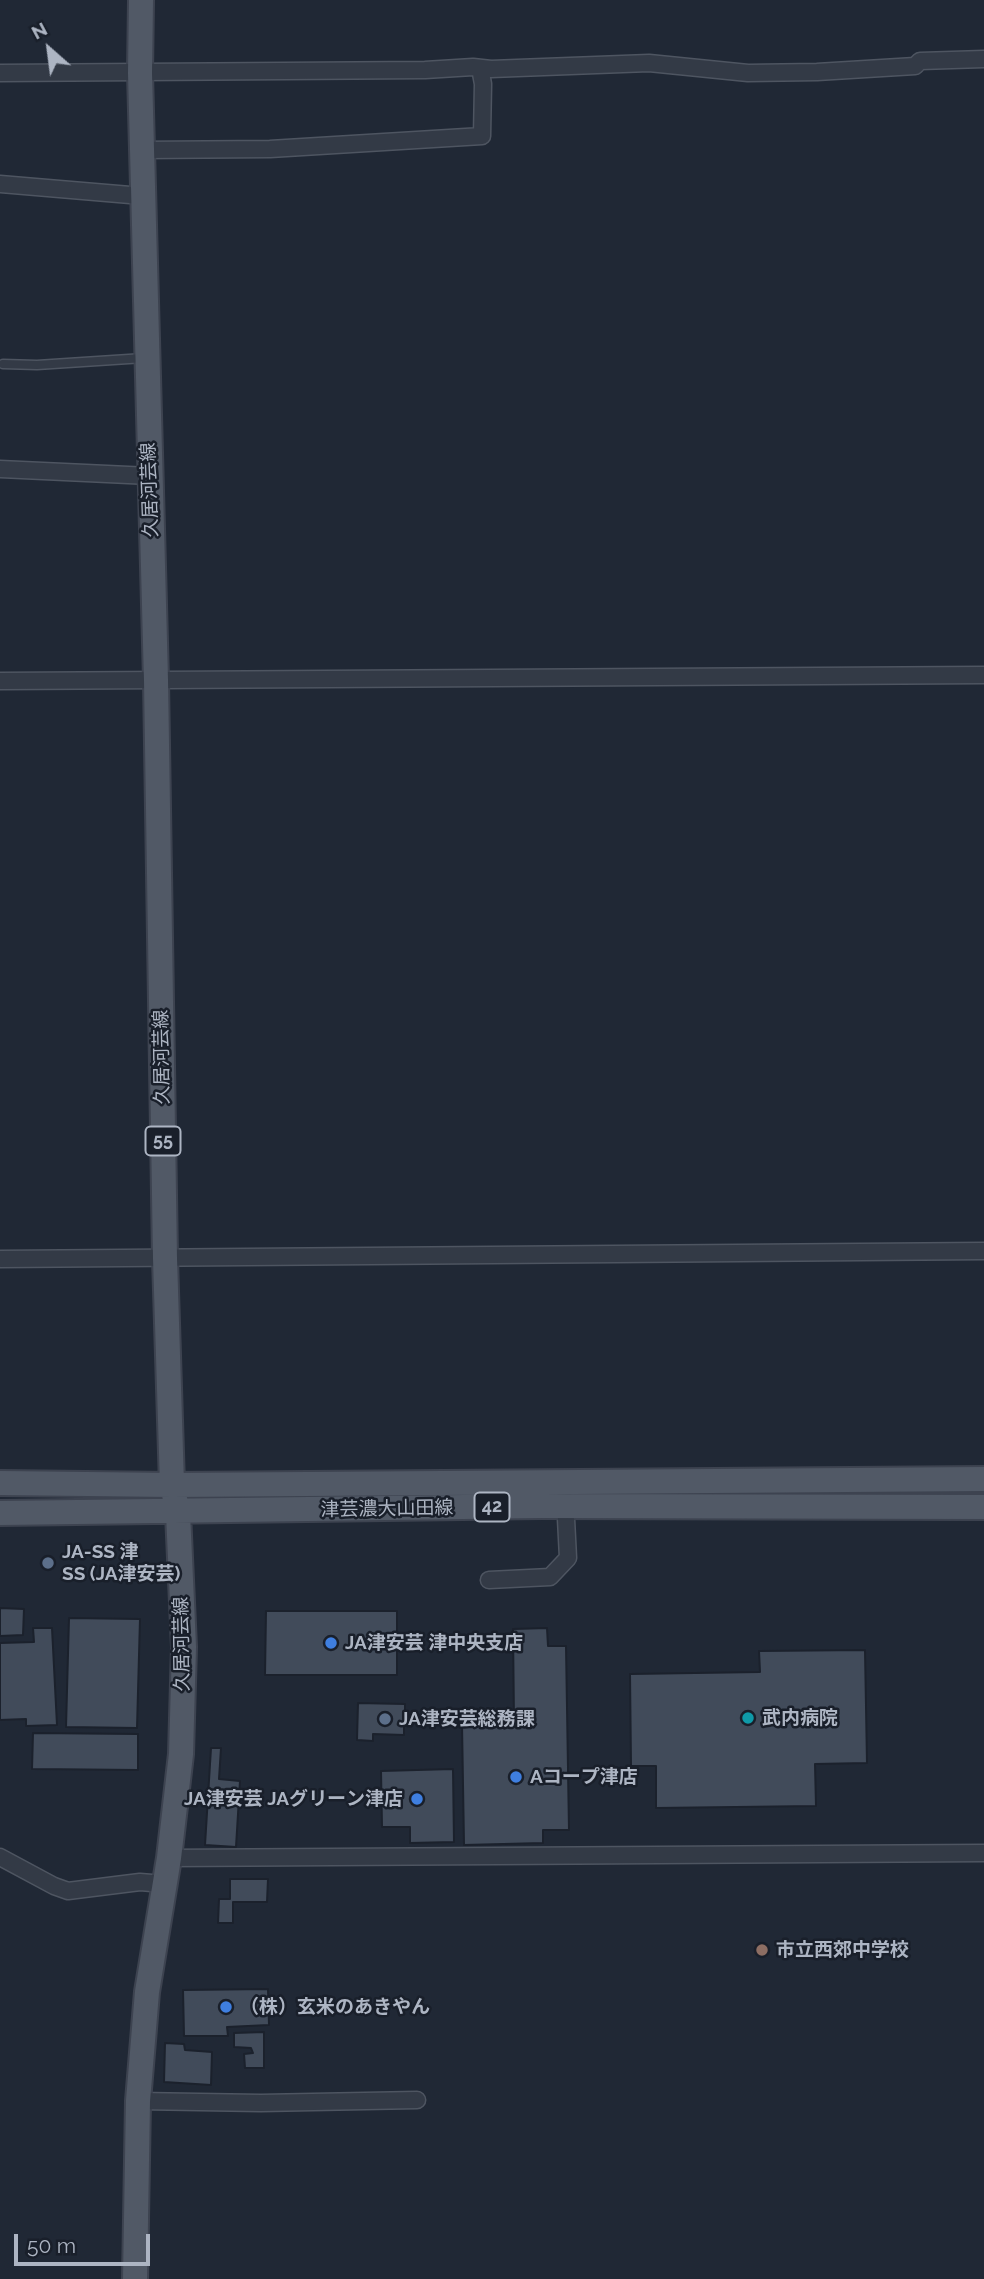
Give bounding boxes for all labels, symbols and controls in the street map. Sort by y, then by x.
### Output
north arrow [14,14,84,84]
text: N [28,17,51,44]
street label: 久居河芸線 [137,442,163,538]
street label: 久居河芸線 [150,1009,174,1105]
road number: 55 [146,1126,180,1156]
road number: 42 [475,1492,510,1522]
street label: 津芸濃大山田線 [320,1496,454,1522]
place label: JA-SS 津 SS (JA津安芸) [62,1541,180,1585]
marker: JA-SS 津 SS (JA津安芸) [40,1555,56,1571]
street label: 久居河芸線 [170,1596,194,1692]
place label: JA津安芸 津中央支店 [345,1632,523,1654]
marker: JA津安芸 津中央支店 [323,1635,339,1651]
place label: 武内病院 [762,1707,838,1729]
place label: JA津安芸総務課 [399,1708,535,1730]
marker: 武内病院 [740,1710,756,1726]
marker: JA津安芸総務課 [377,1711,393,1727]
place label: Aコープ津店 [530,1766,638,1788]
marker: Aコープ津店 [508,1769,524,1785]
place label: JA津安芸 JAグリーン津店 [184,1788,403,1810]
marker: JA津安芸 JAグリーン津店 [409,1791,425,1807]
place label: 市立西郊中学校 [776,1939,909,1961]
marker: 市立西郊中学校 [754,1942,770,1958]
place label: （株）玄米のあきやん [240,1996,430,2018]
marker: （株）玄米のあきやん [218,1999,234,2015]
scale bar [18,2220,154,2264]
text: 50 m [27,2233,76,2258]

